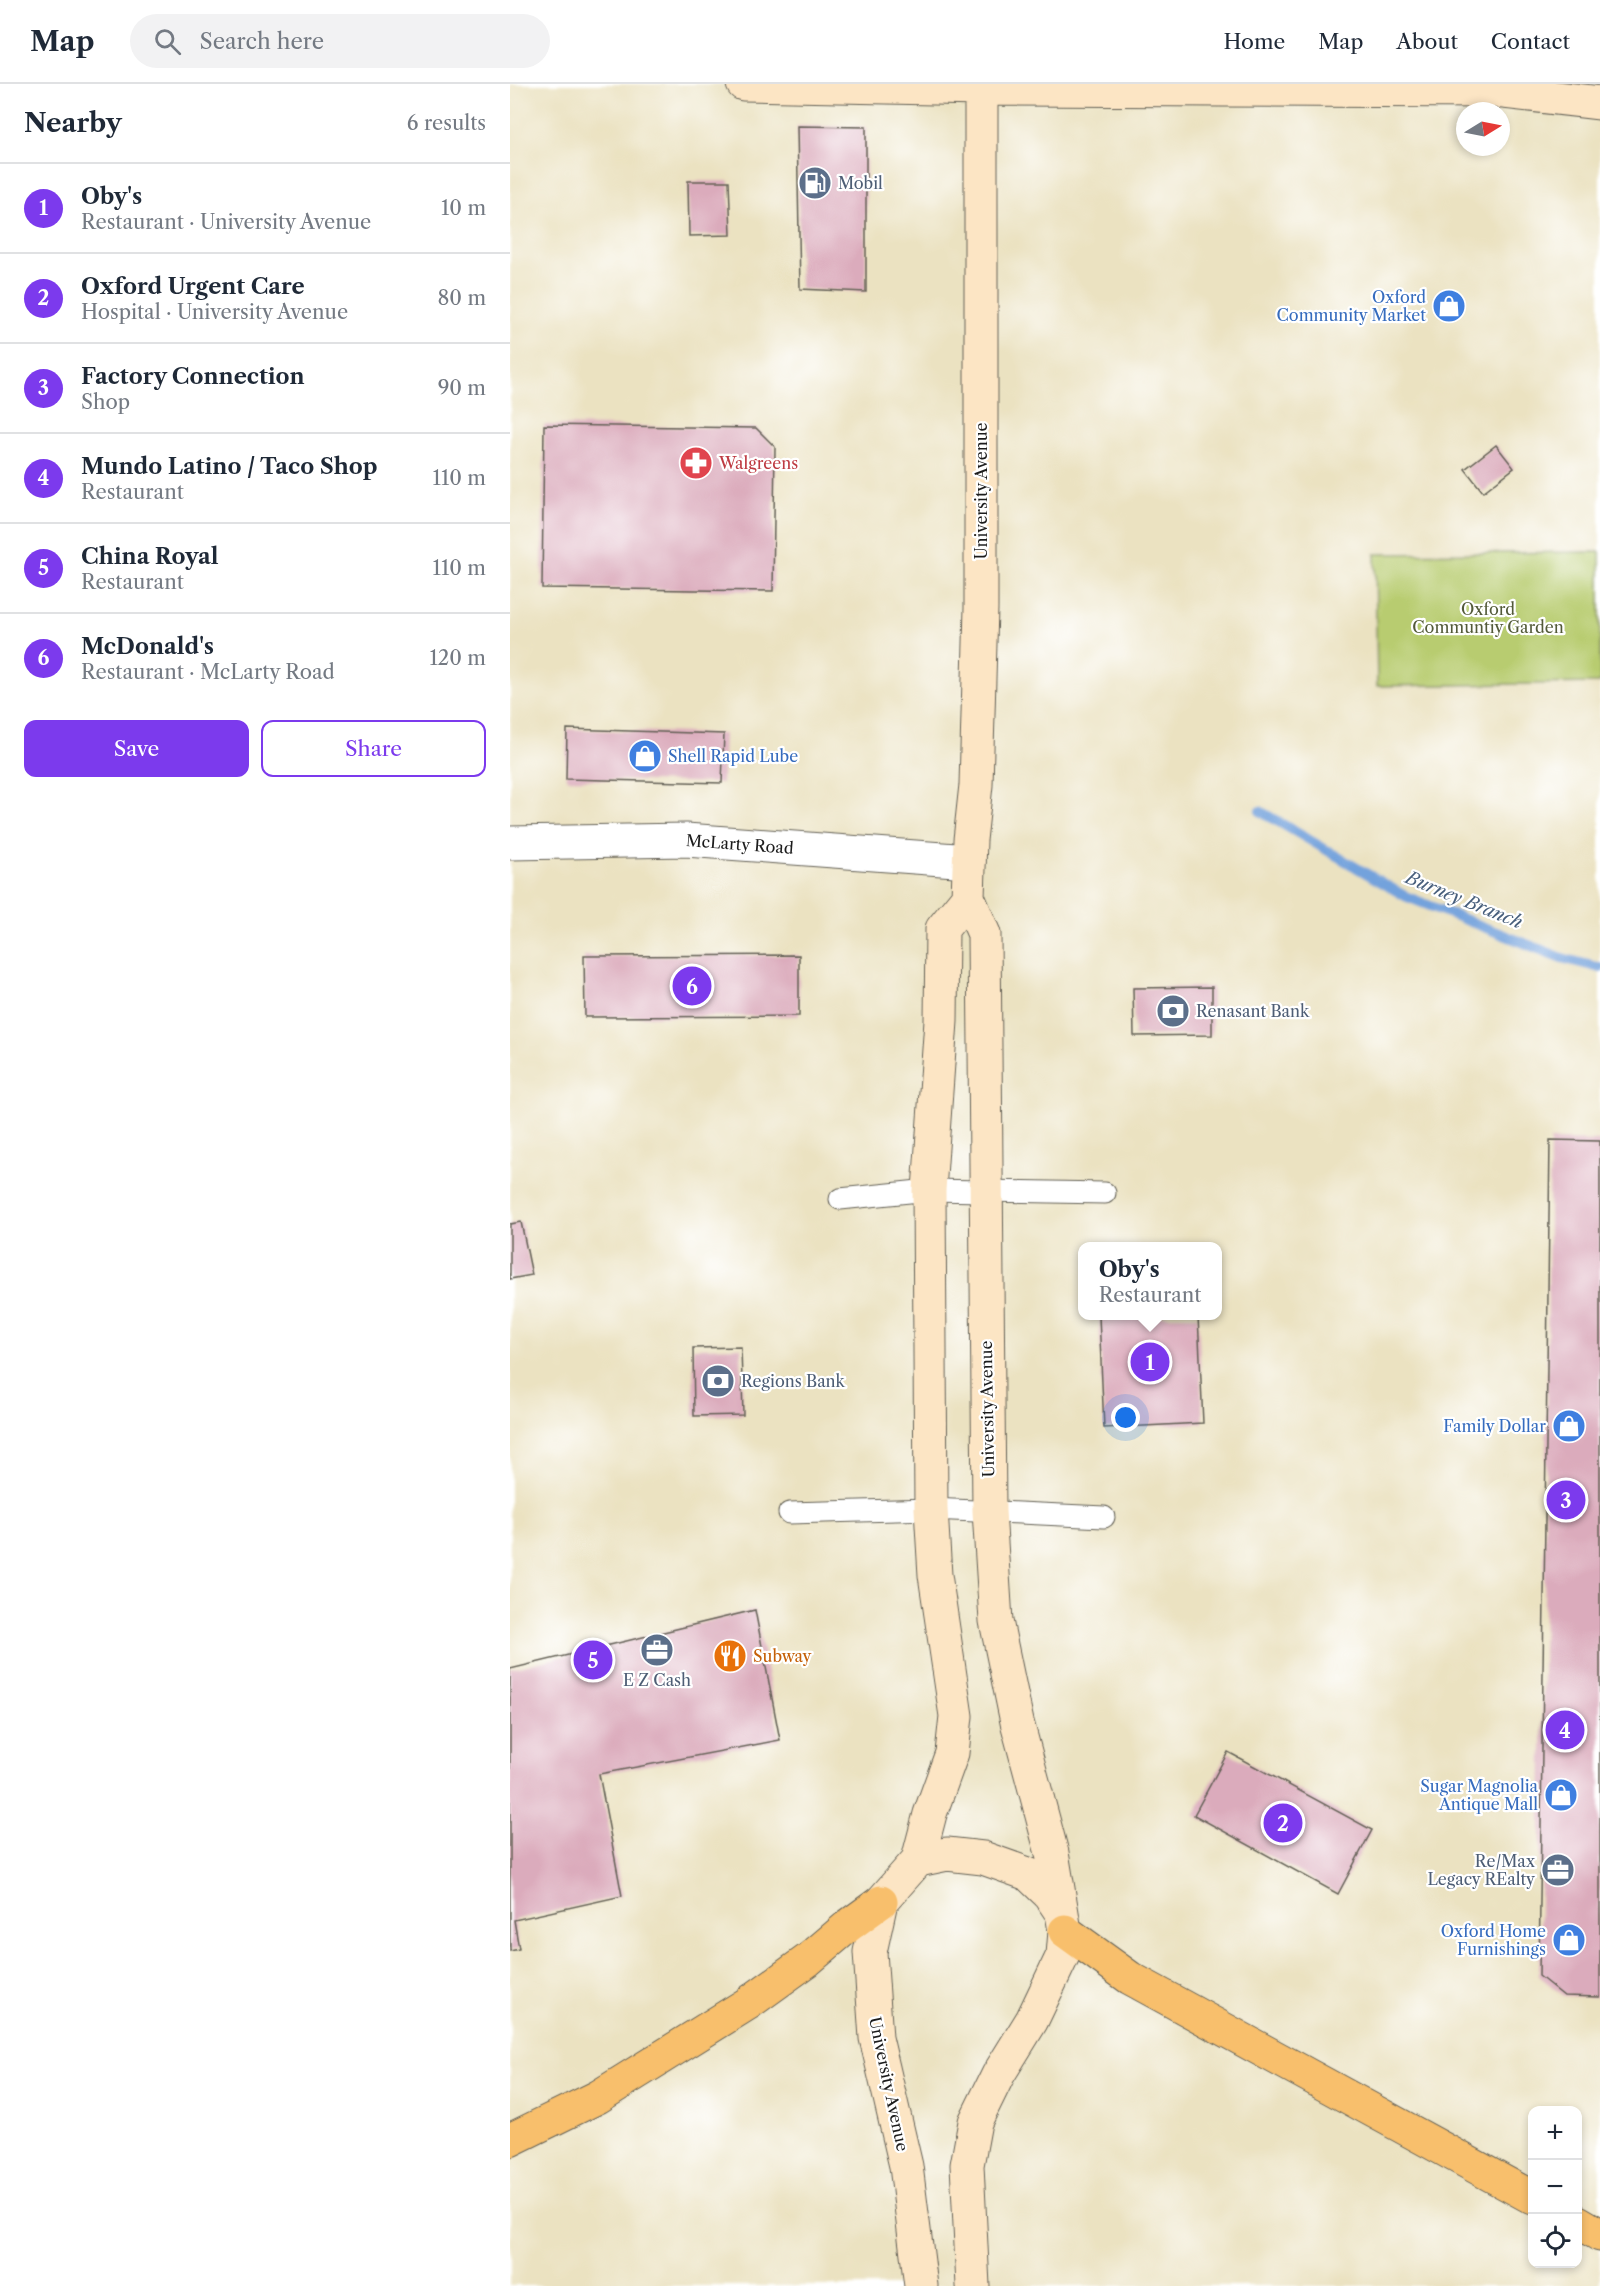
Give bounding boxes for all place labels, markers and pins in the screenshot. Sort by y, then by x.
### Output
fuel station icon: Mobil [797,165,833,201]
place label: Mobil [838,173,883,193]
place label: Oxford Community Market [1277,287,1426,325]
shop icon: Oxford Community Market [1431,288,1467,324]
pharmacy icon: Walgreens [678,445,714,481]
place label: Walgreens [718,453,798,473]
shop icon: Shell Rapid Lube [627,738,663,774]
place label: Shell Rapid Lube [668,746,798,766]
pin: 6 [672,964,711,1008]
bank icon: Renasant Bank [1155,993,1191,1029]
place label: Renasant Bank [1196,1001,1310,1021]
pin: 1 [1130,1340,1170,1384]
bank icon: Regions Bank [700,1363,736,1399]
place label: Regions Bank [741,1371,846,1391]
shop icon: Family Dollar [1551,1408,1587,1444]
place label: Family Dollar [1443,1416,1546,1436]
pin: 3 [1546,1478,1586,1522]
office icon: E Z Cash [639,1632,675,1668]
pin: 5 [574,1638,613,1682]
restaurant icon: Subway [712,1638,748,1674]
place label: Subway [753,1646,813,1666]
place label: E Z Cash [623,1670,691,1690]
pin: 4 [1546,1708,1584,1752]
place label: Sugar Magnolia Antique Mall [1420,1776,1539,1814]
shop icon: Sugar Magnolia Antique Mall [1543,1777,1579,1813]
pin: 2 [1264,1800,1302,1846]
place label: Re/Max Legacy REalty [1427,1851,1536,1889]
office icon: Re/Max Legacy REalty [1540,1852,1576,1888]
place label: Oxford Home Furnishings [1441,1921,1546,1959]
shop icon: Oxford Home Furnishings [1551,1922,1587,1958]

